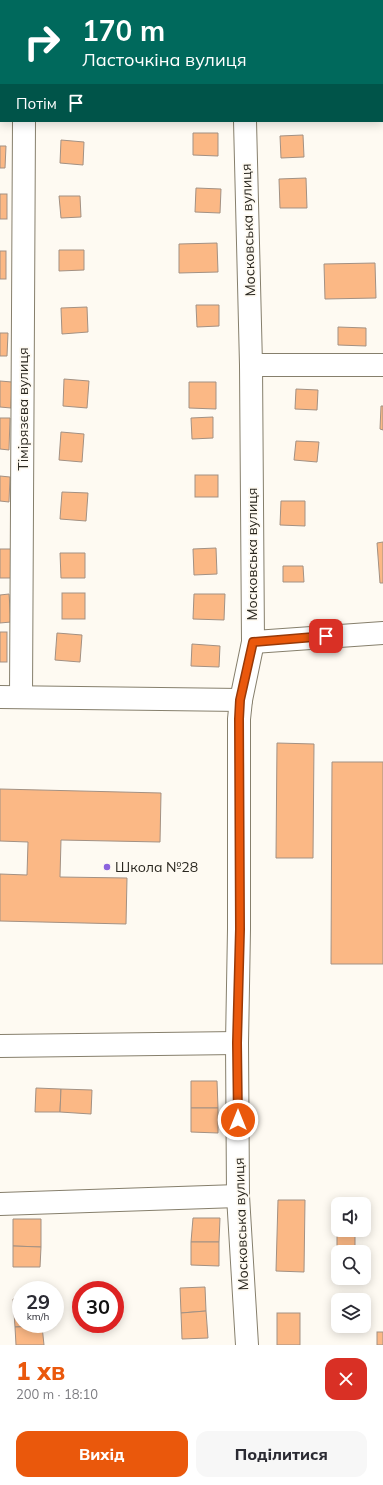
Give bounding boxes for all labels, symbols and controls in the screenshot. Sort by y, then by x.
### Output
text: 170 m [82,13,165,48]
icon: right [16,16,68,68]
text: Ласточкіна вулиця [82,48,247,71]
icon: arrive [65,92,87,114]
text: Потім [16,94,57,113]
street label: Московська вулиця [237,163,259,297]
street label: Тімірязєва вулиця [14,347,32,471]
street label: Московська вулиця [243,488,261,620]
pin [309,619,343,653]
icon: arrive [315,625,337,647]
place label: Школа №28 [115,858,198,876]
marker: Школа №28 [102,862,112,872]
position arrow [217,1099,259,1141]
street label: Московська вулиця [230,1157,252,1291]
map controls [331,1197,371,1333]
button: sound [331,1197,371,1237]
button: search [331,1245,371,1285]
speed limit sign: 30 [72,1281,124,1333]
text: 29 [26,1289,50,1314]
button: layers [331,1293,371,1333]
text: km/h [27,1310,49,1323]
text: 1 хв [16,1356,65,1386]
button: close [325,1358,367,1400]
text: 200 m · 18:10 [16,1386,98,1402]
button: Вихід [16,1431,188,1477]
button: Поділитися [196,1431,367,1477]

